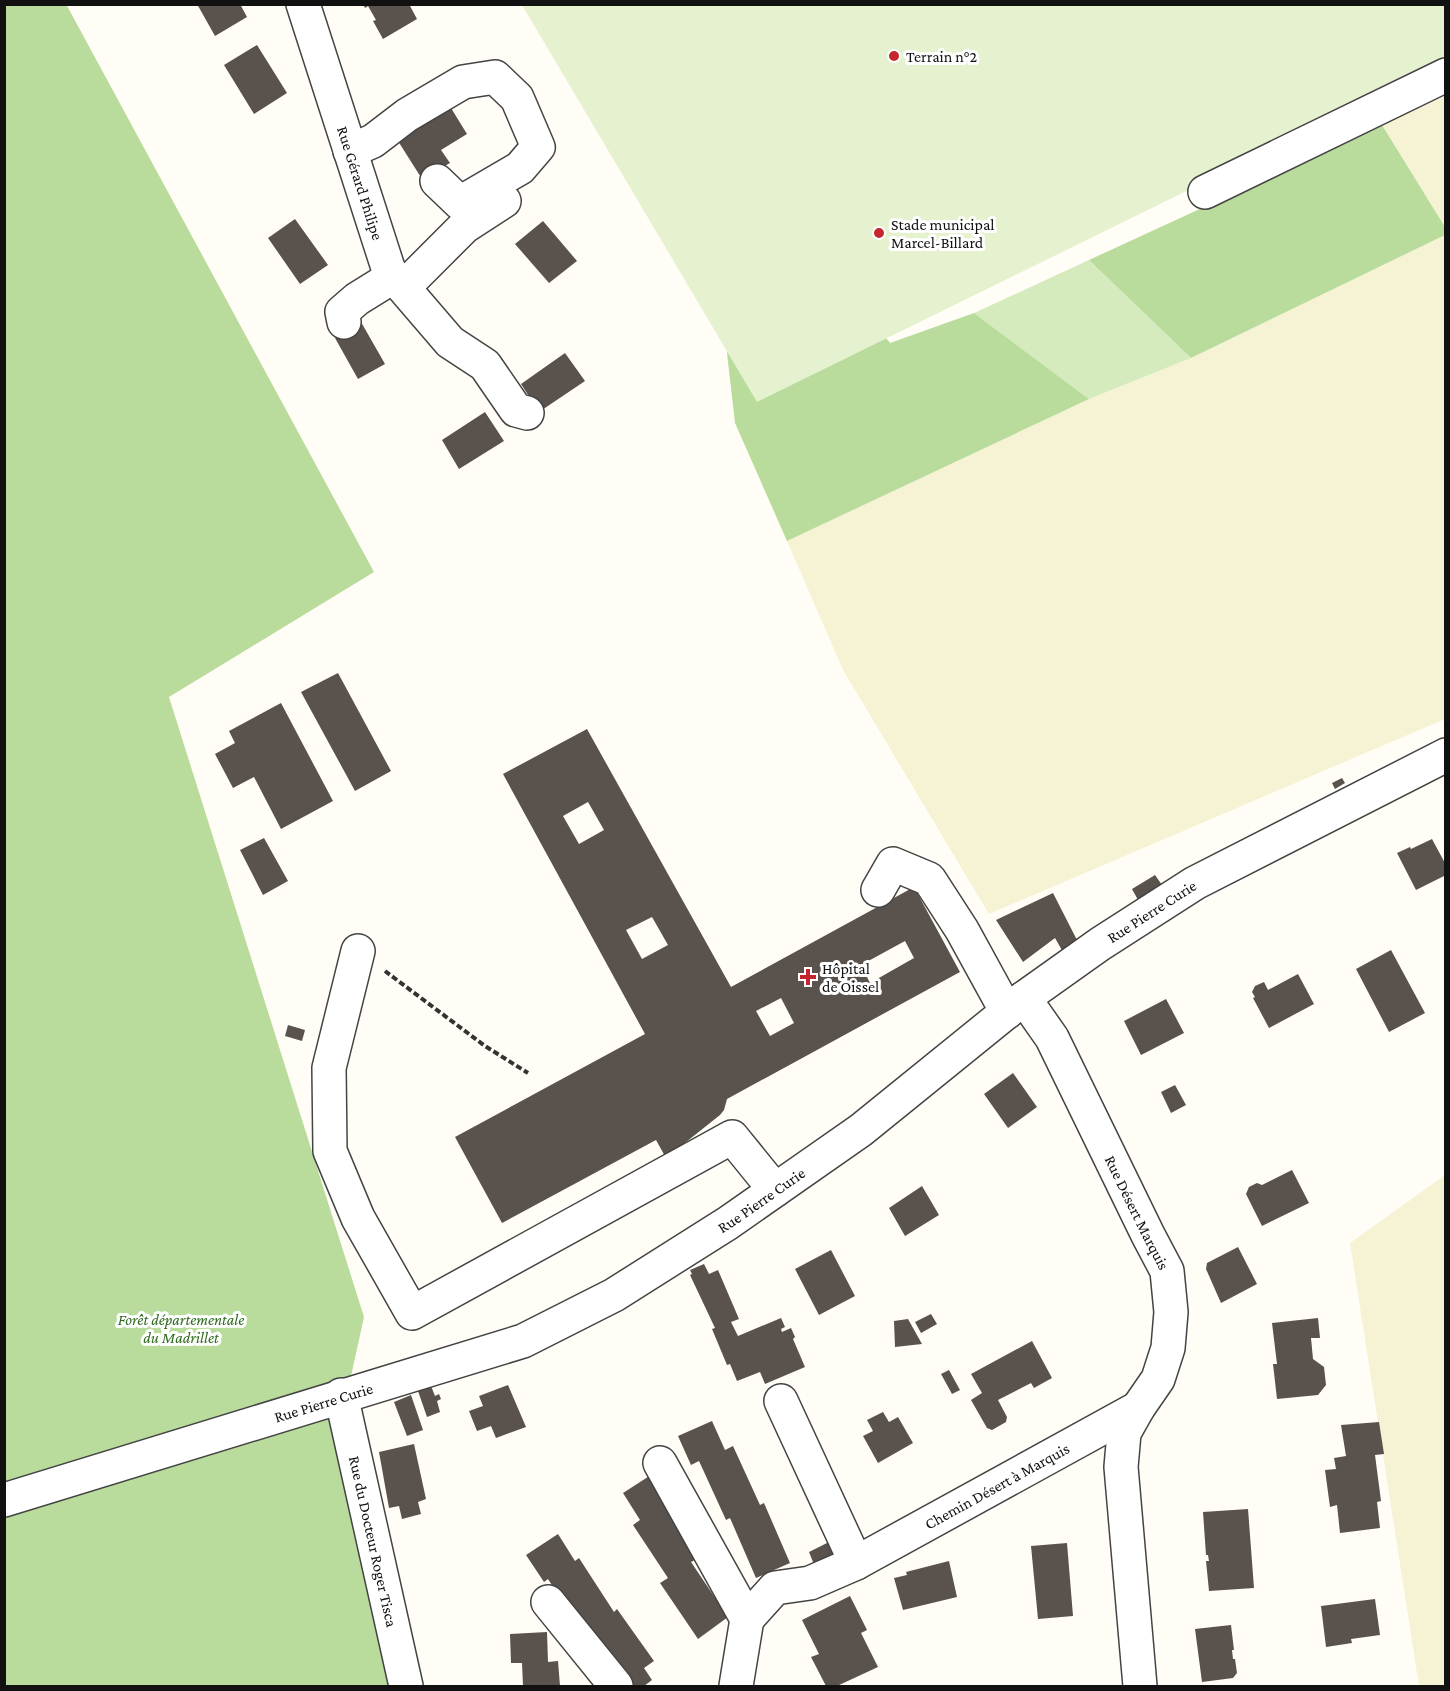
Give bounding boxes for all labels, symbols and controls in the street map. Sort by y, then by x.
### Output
place label: Terrain n°2 [906,48,978,65]
marker: Terrain n°2 [887,49,901,63]
street label: Rue Gérard Philipe [334,124,386,242]
place label: Stade municipal Marcel-Billard [891,216,995,251]
marker: Stade municipal Marcel-Billard [872,226,886,240]
street label: Rue Pierre Curie [1104,877,1199,946]
place label: Hôpital de Oissel [822,960,879,995]
marker: Hôpital de Oissel [799,968,817,986]
street label: Rue Désert Marquis [1102,1153,1173,1273]
street label: Rue Pierre Curie [715,1164,808,1236]
park label: Forêt départementale du Madrillet [118,1311,244,1346]
street label: Rue Pierre Curie [272,1380,375,1426]
street label: Chemin Désert à Marquis [922,1439,1072,1533]
street label: Rue du Docteur Roger Tisca [346,1454,401,1629]

